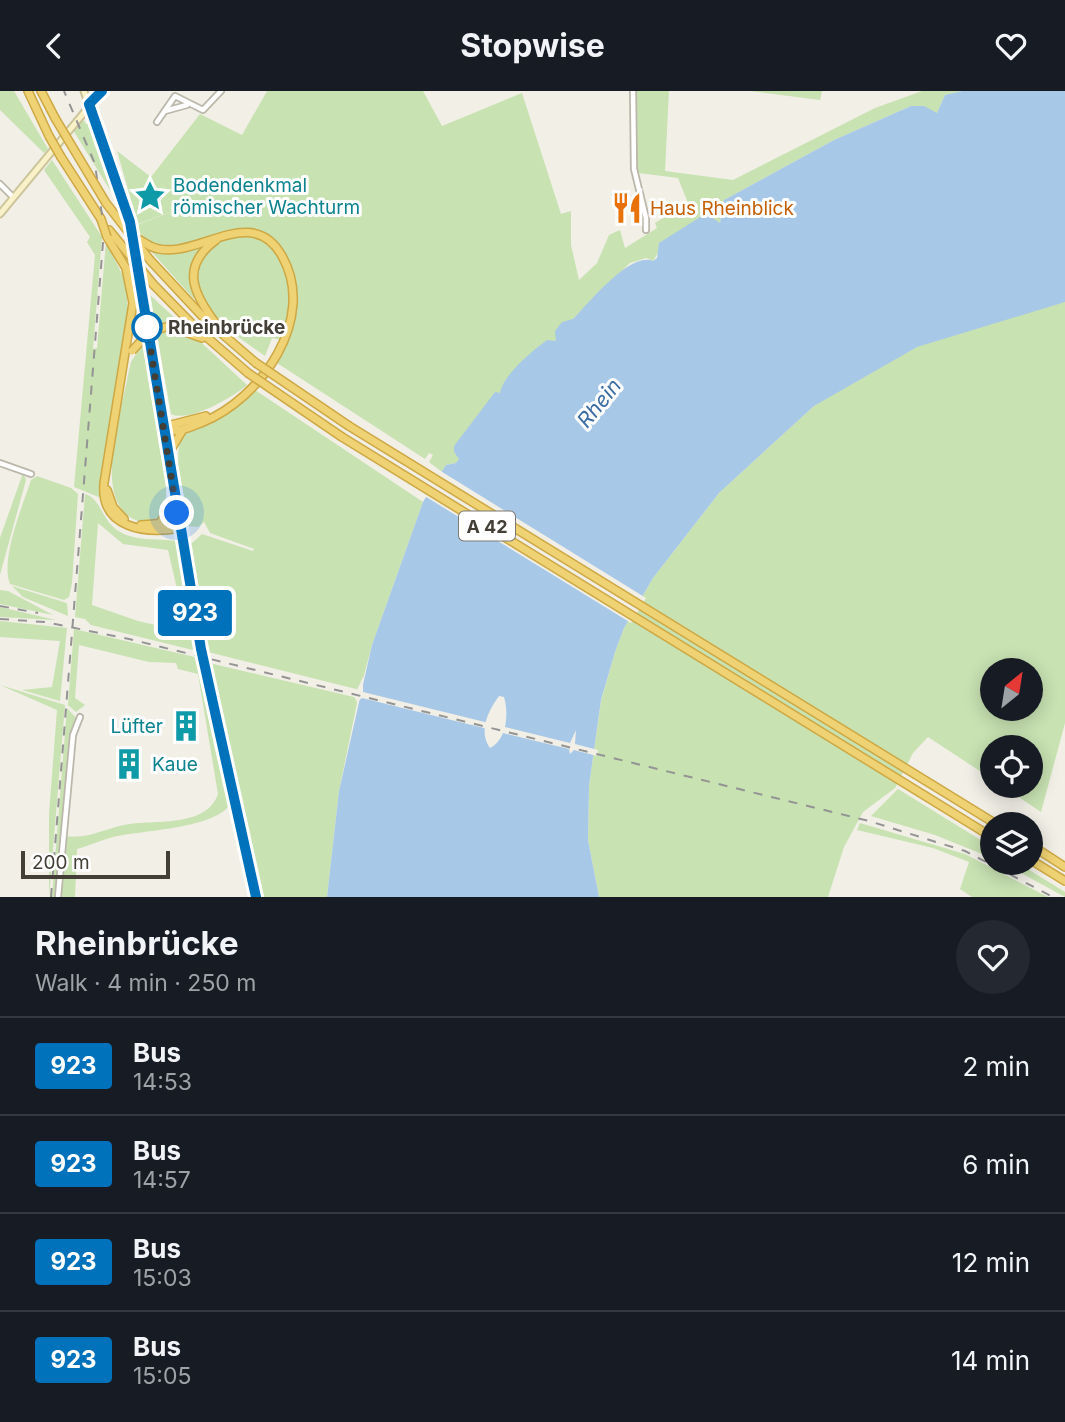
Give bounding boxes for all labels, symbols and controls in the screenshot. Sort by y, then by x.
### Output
text: Stopwise [460,26,605,65]
icon: back [35,27,73,65]
icon: heart [992,27,1030,65]
place label: Bodendenkmal römischer Wachturm [173,174,360,219]
place icon: Bodendenkmal römischer Wachturm [133,179,167,213]
restaurant icon: Haus Rheinblick [610,191,644,225]
place label: Haus Rheinblick [650,197,794,220]
marker: Rheinbrücke [132,312,162,342]
place label: Rheinbrücke [168,316,285,339]
water label: Rhein [572,374,626,432]
your location [159,495,194,530]
road number: A 42 [459,512,515,541]
line badge: 923 [155,590,235,636]
text: 923 [172,598,218,627]
north arrow [980,658,1043,721]
map controls [980,658,1043,875]
building icon: Lüfter [169,709,203,743]
place label: Lüfter [110,715,163,738]
button: locate [980,735,1043,798]
building icon: Kaue [112,747,146,781]
place label: Kaue [152,753,198,776]
button: layers [980,812,1043,875]
scale bar [21,848,170,880]
text: 200 m [32,851,90,874]
button: heart [956,920,1030,994]
text: Rheinbrücke [35,923,239,963]
text: Walk · 4 min · 250 m [35,969,257,997]
text: Bus [133,1037,181,1068]
text: 923 [50,1051,97,1080]
text: 2 min [962,1051,1030,1082]
text: 14:53 [133,1068,192,1096]
text: Bus [133,1135,181,1166]
text: 923 [50,1149,97,1178]
text: 6 min [962,1149,1030,1180]
text: 14:57 [133,1166,191,1194]
text: Bus [133,1233,181,1264]
text: 923 [50,1247,97,1276]
text: 12 min [952,1247,1030,1278]
text: 15:03 [133,1264,192,1292]
text: Bus [133,1331,181,1362]
text: 923 [50,1345,97,1374]
text: 14 min [951,1345,1030,1376]
text: 15:05 [133,1362,191,1390]

